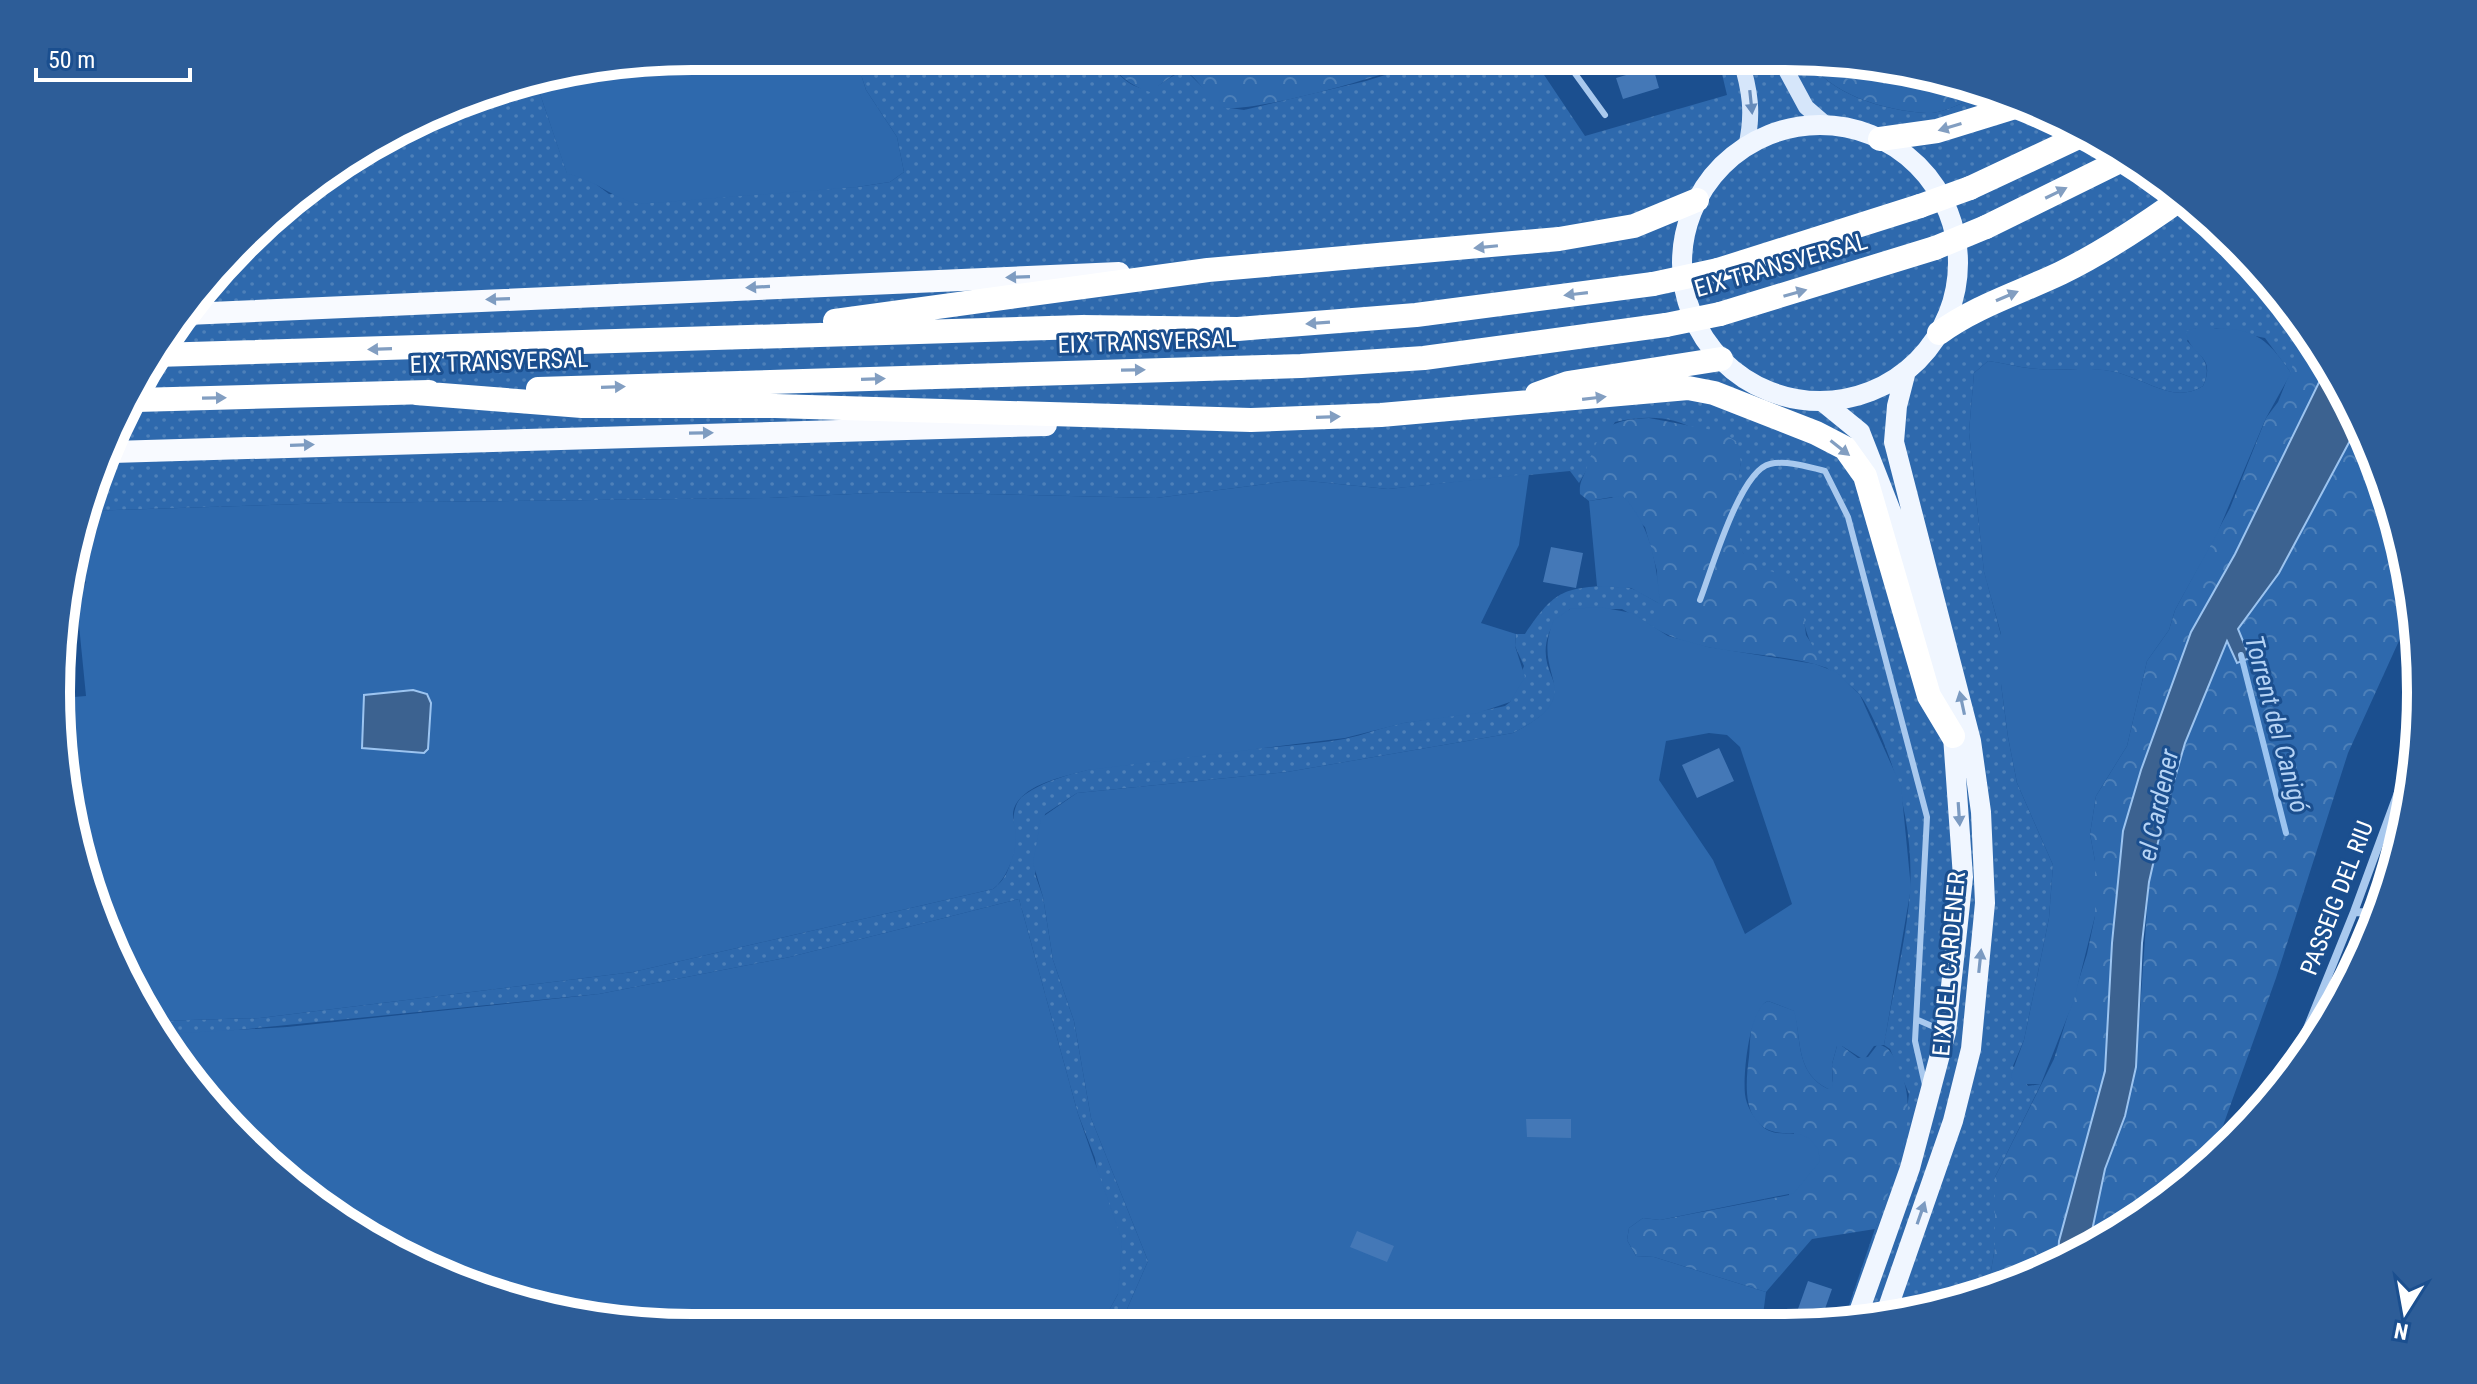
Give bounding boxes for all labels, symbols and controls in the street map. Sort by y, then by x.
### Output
scale bar [36,32,190,82]
text: 50 m [48,46,95,74]
one-way arrow [1745,90,1758,115]
one-way arrow [1937,121,1961,134]
one-way arrow [2044,186,2067,200]
street label: EIX TRANSVERSAL [1691,227,1871,303]
one-way arrow [1473,240,1498,253]
one-way arrow [1005,270,1030,283]
one-way arrow [745,281,770,294]
one-way arrow [1783,286,1807,299]
one-way arrow [1563,288,1588,301]
one-way arrow [1995,289,2019,302]
one-way arrow [485,293,510,306]
one-way arrow [1305,317,1330,330]
street label: EIX TRANSVERSAL [1057,325,1237,359]
one-way arrow [367,342,392,355]
street label: EIX TRANSVERSAL [409,345,589,379]
one-way arrow [1121,363,1146,376]
one-way arrow [861,373,886,386]
one-way arrow [601,380,626,393]
one-way arrow [201,391,227,404]
one-way arrow [1582,391,1607,404]
one-way arrow [1316,410,1341,423]
one-way arrow [689,427,714,439]
one-way arrow [290,439,315,452]
one-way arrow [1830,440,1850,456]
water label: Torrent del Canigó [2239,632,2315,816]
one-way arrow [1955,690,1968,715]
water label: el Cardener [2132,745,2185,864]
one-way arrow [1953,802,1966,827]
street label: PASSEIG DEL RIU [2295,817,2379,979]
street label: EIX DEL CARDENER [1927,870,1971,1057]
one-way arrow [1973,948,1986,973]
one-way arrow [1916,1201,1928,1225]
north arrow [2365,1272,2445,1352]
text: N [2392,1318,2410,1345]

